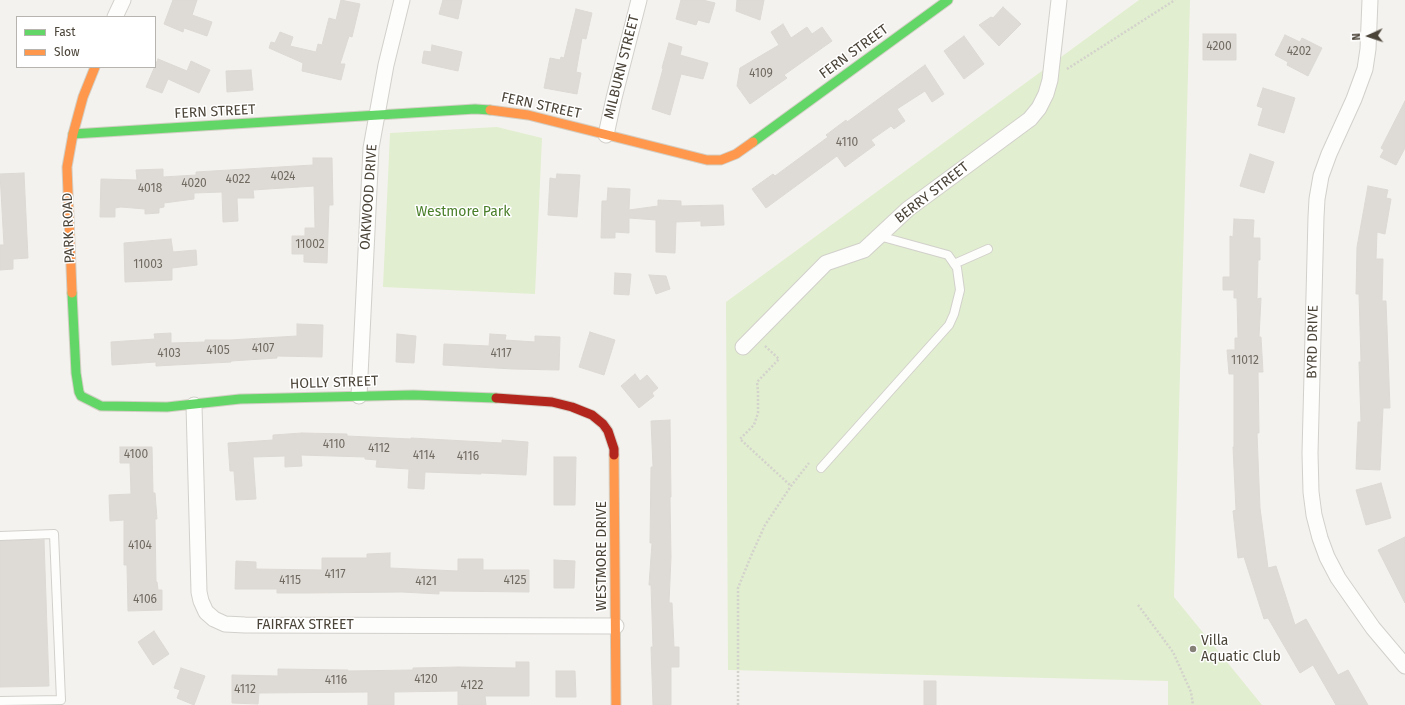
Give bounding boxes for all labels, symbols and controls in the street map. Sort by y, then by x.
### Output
street label: MILBURN STREET [601,13,643,121]
legend [16,16,156,68]
north arrow [1349,16,1389,56]
street label: FERN STREET [816,21,892,83]
text: Fast [54,25,76,39]
text: N [1350,33,1363,41]
house number: 4200 [1206,40,1232,54]
text: Slow [54,45,80,59]
house number: 4202 [1287,45,1311,59]
house number: 4109 [749,67,773,81]
street label: FERN STREET [499,89,583,123]
street label: FERN STREET [174,101,256,123]
house number: 4110 [836,136,858,150]
street label: OAKWOOD DRIVE [357,143,381,251]
street label: BERRY STREET [892,159,972,227]
house number: 4024 [271,170,295,184]
house number: 4022 [226,173,250,187]
house number: 4020 [181,177,207,191]
house number: 4018 [138,182,162,196]
street label: PARK ROAD [59,192,79,264]
park label: Westmore Park [416,204,510,220]
house number: 11002 [295,238,325,252]
house number: 11003 [133,258,163,272]
street label: BYRD DRIVE [1304,305,1322,379]
house number: 4107 [252,342,274,356]
house number: 4105 [206,344,230,358]
house number: 4103 [157,347,181,361]
house number: 4117 [490,347,512,361]
house number: 11012 [1231,354,1259,368]
street label: HOLLY STREET [289,373,379,393]
house number: 4110 [323,438,345,452]
house number: 4112 [368,442,390,456]
house number: 4100 [124,448,148,462]
house number: 4114 [413,449,435,463]
house number: 4116 [457,450,479,464]
street label: WESTMORE DRIVE [594,501,610,611]
house number: 4104 [128,539,152,553]
house number: 4117 [324,568,346,582]
house number: 4115 [279,574,301,588]
house number: 4125 [504,574,526,588]
house number: 4121 [415,575,437,589]
house number: 4106 [133,593,157,607]
street label: FAIRFAX STREET [256,617,354,633]
place label: Villa Aquatic Club [1201,633,1281,666]
marker: Villa Aquatic Club [1188,644,1198,654]
house number: 4120 [414,673,438,687]
house number: 4116 [325,674,347,688]
house number: 4122 [461,679,483,693]
house number: 4112 [234,683,256,697]

